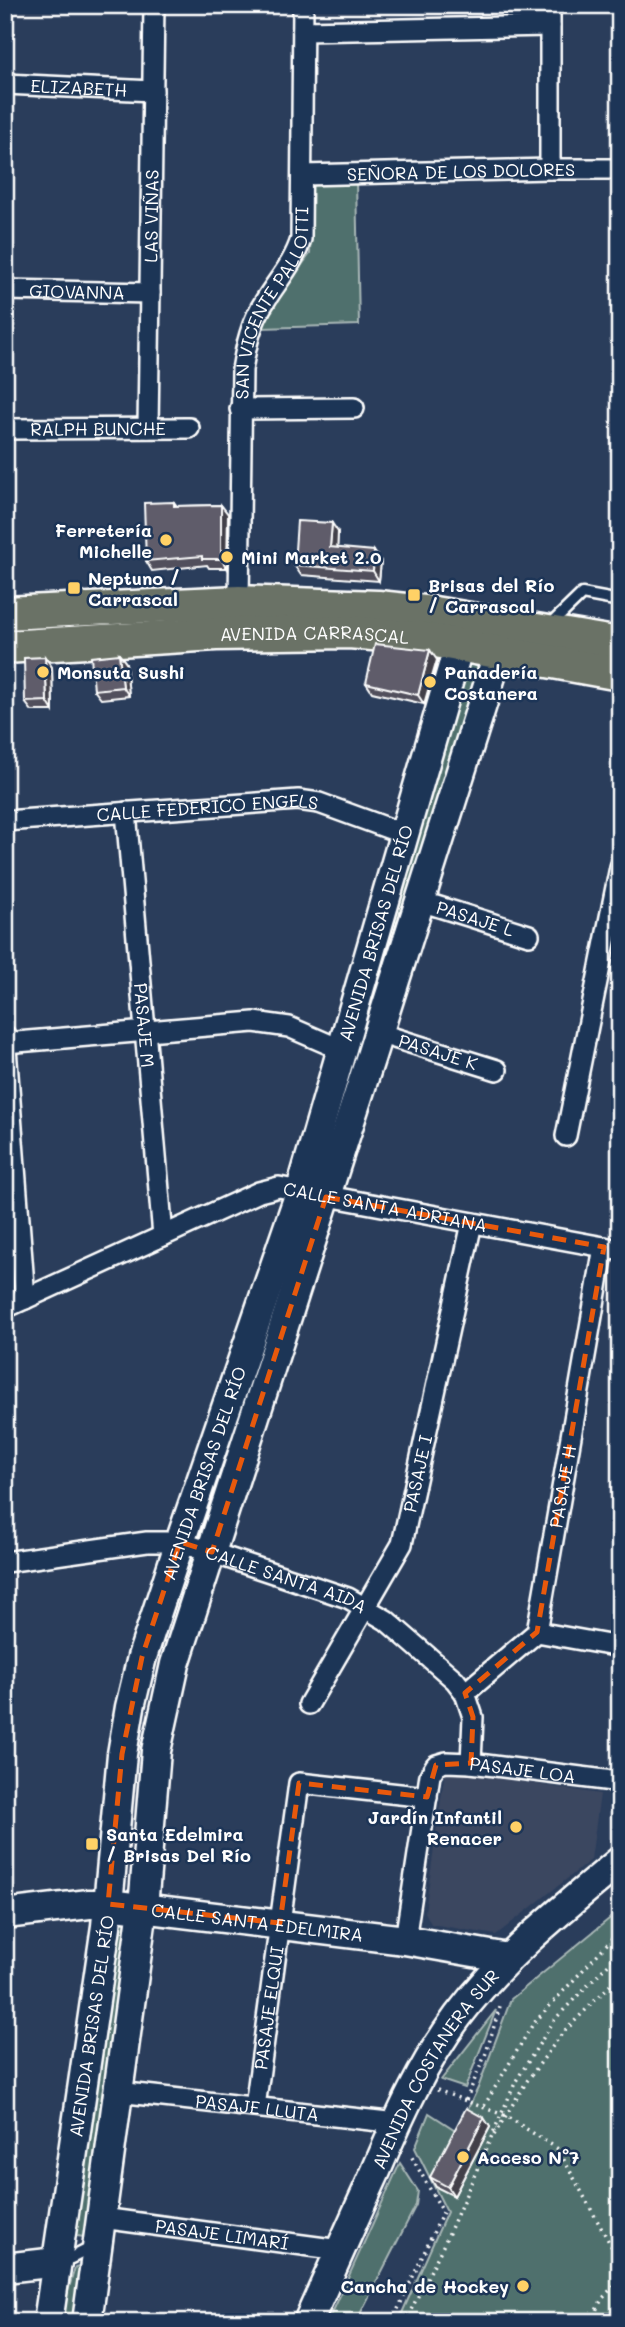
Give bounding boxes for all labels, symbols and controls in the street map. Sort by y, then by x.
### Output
street label: ELIZABETH [30,73,128,102]
street label: SEÑORA DE LOS DOLORES [347,157,575,186]
street label: LAS VIÑAS [138,169,164,263]
street label: SAN VICENTE PALLOTTI [230,207,314,400]
street label: GIOVANNA [29,279,125,304]
street label: RALPH BUNCHE [30,416,166,441]
place label: Ferretería Michelle [55,518,152,563]
marker: Ferretería Michelle [158,532,174,548]
place label: Mini Market 2.0 [241,545,382,569]
marker: Mini Market 2.0 [219,549,235,565]
place label: Neptuno / Carrascal [88,566,180,611]
place label: Brisas del Río / Carrascal [428,573,554,618]
marker: Neptuno / Carrascal [66,580,82,596]
marker: Brisas del Río / Carrascal [406,587,422,603]
street label: AVENIDA CARRASCAL [220,620,411,649]
place label: Monsuta Sushi [57,660,185,684]
place label: Panadería Costanera [444,660,538,705]
marker: Monsuta Sushi [35,664,51,680]
marker: Panadería Costanera [422,674,438,690]
street label: CALLE FEDERICO ENGELS [96,788,320,826]
street label: AVENIDA BRISAS DEL RÍO [333,822,418,1044]
street label: PASAJE L [434,895,518,942]
street label: PASAJE M [129,982,160,1069]
street label: PASAJE K [396,1028,481,1075]
street label: CALLE SANTA ADRIANA [281,1176,489,1237]
street label: AVENIDA BRISAS DEL RÍO [156,1363,251,1583]
street label: PASAJE I [397,1433,437,1515]
street label: PASAJE H [543,1443,581,1530]
street label: CALLE SANTA AIDA [203,1539,372,1619]
street label: PASAJE LOA [468,1751,577,1788]
place label: Jardín Infantil Renacer [368,1805,502,1850]
marker: Jardín Infantil Renacer [508,1819,524,1835]
place label: Santa Edelmira / Brisas Del Río [106,1822,251,1867]
marker: Santa Edelmira / Brisas Del Río [84,1836,100,1852]
street label: CALLE SANTA EDELMIRA [150,1897,365,1947]
street label: AVENIDA BRISAS DEL RÍO [63,1914,119,2139]
street label: PASAJE ELQUI [248,1945,289,2071]
street label: AVENIDA COSTANERA SUR [366,1964,504,2173]
street label: PASAJE LLUTA [194,2089,320,2126]
place label: Acceso N°7 [477,2145,579,2169]
marker: Acceso N°7 [455,2149,471,2165]
street label: PASAJE LIMARÍ [154,2213,290,2255]
place label: Cancha de Hockey [341,2274,509,2298]
marker: Cancha de Hockey [515,2278,531,2294]

